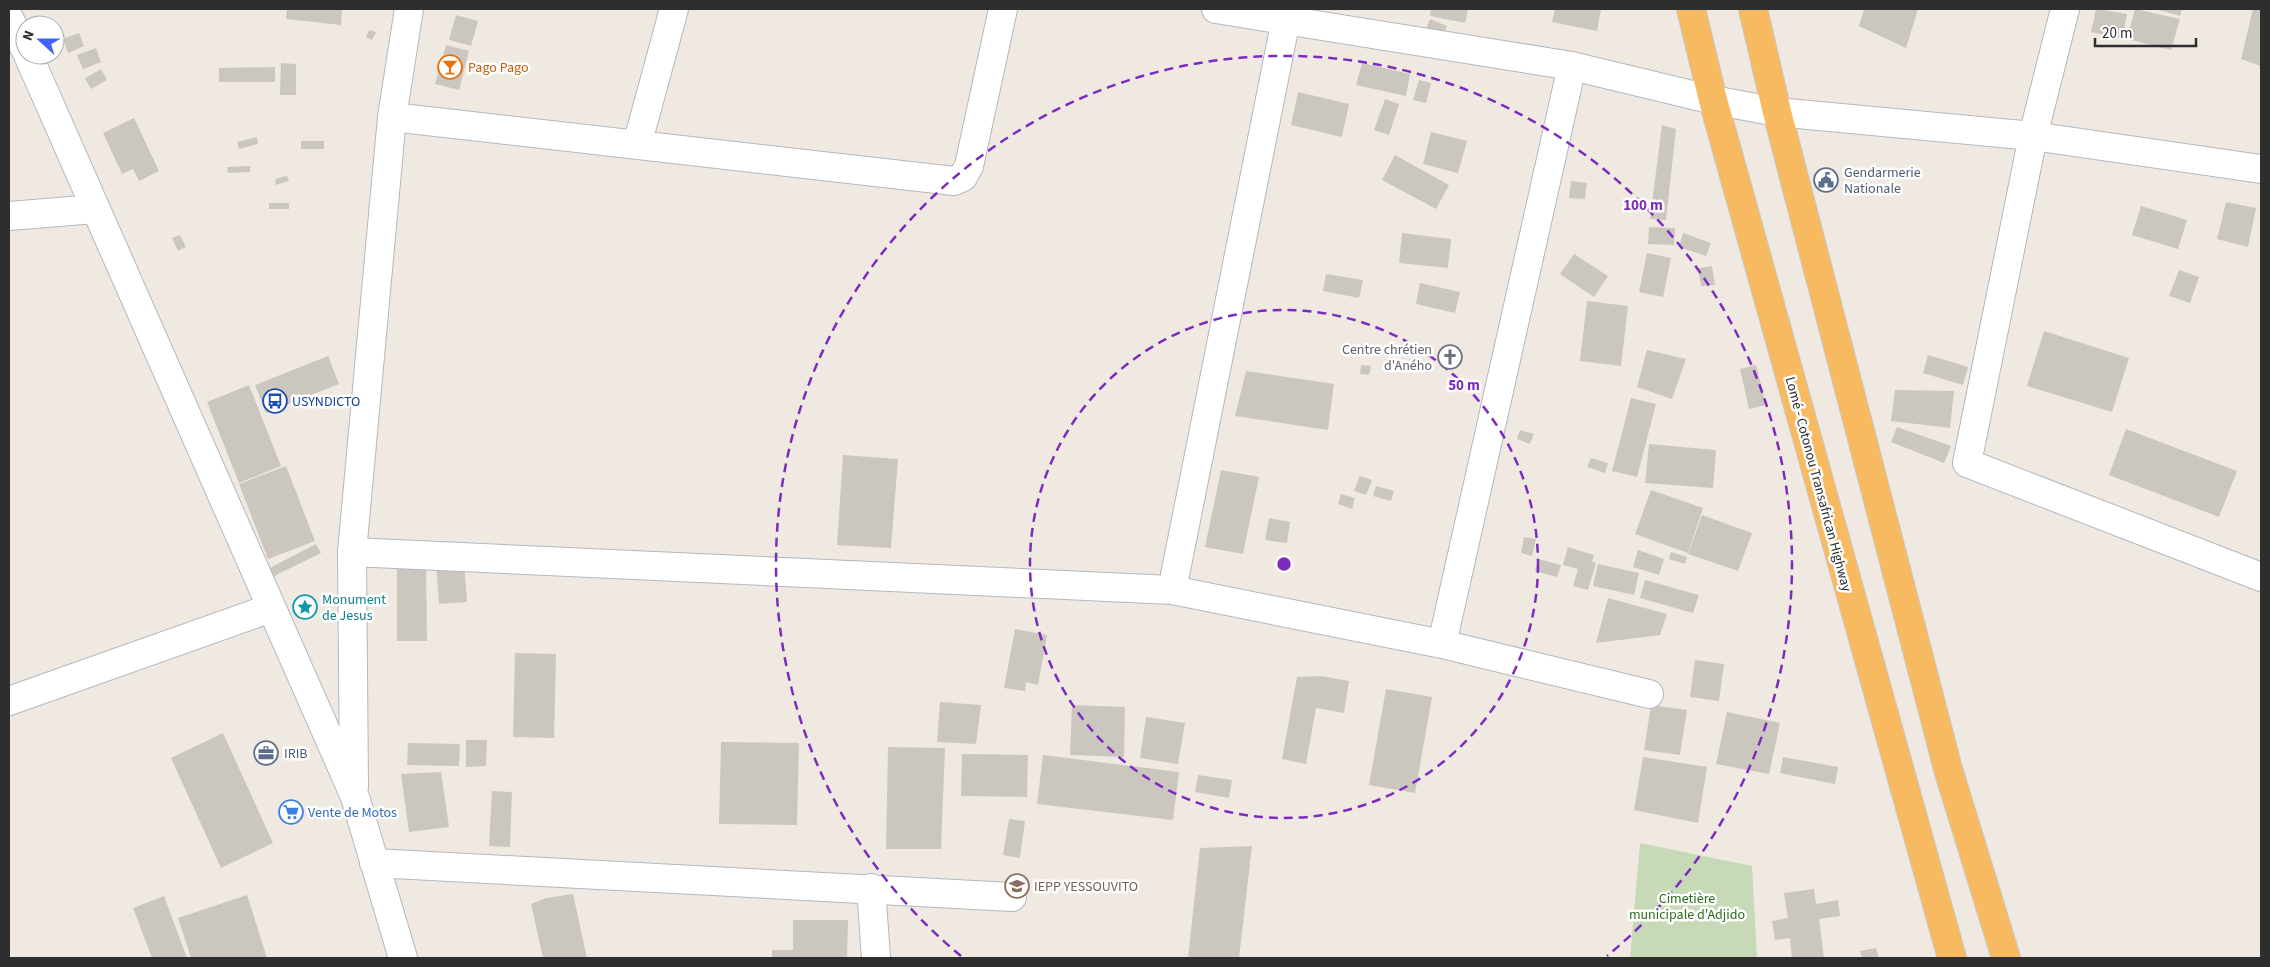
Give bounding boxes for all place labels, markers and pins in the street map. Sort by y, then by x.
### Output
bar icon: Pago Pago [437,54,463,80]
place label: Pago Pago [468,58,528,78]
place label: Gendarmerie Nationale [1844,163,1921,199]
public building icon: Gendarmerie Nationale [1813,167,1839,193]
place label: Centre chrétien d'Aného [1342,340,1432,376]
church icon: Centre chrétien d'Aného [1437,344,1463,370]
bus stop icon: USYNDICTO [262,388,288,414]
place label: USYNDICTO [292,392,360,412]
centre of rings [1275,555,1293,573]
place label: Monument de Jesus [322,590,386,626]
place icon: Monument de Jesus [292,594,318,620]
office icon: IRIB [253,740,279,766]
place label: IRIB [284,744,308,764]
supermarket icon: Vente de Motos [278,799,304,825]
place label: Vente de Motos [308,803,397,823]
school or university icon: IEPP YESSOUVITO [1004,873,1030,899]
place label: IEPP YESSOUVITO [1034,877,1138,897]

